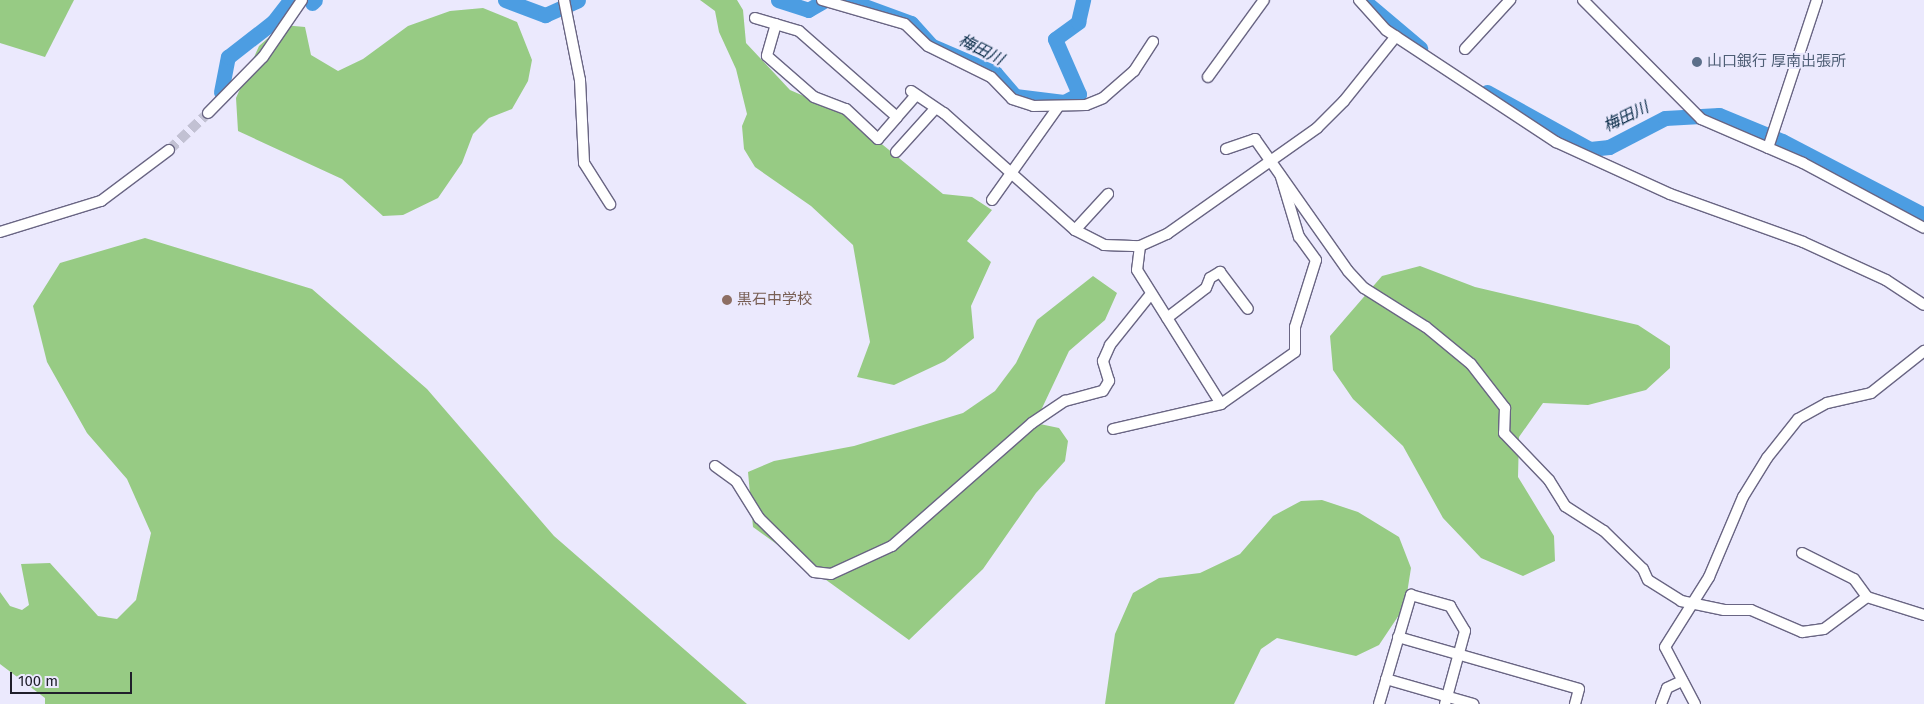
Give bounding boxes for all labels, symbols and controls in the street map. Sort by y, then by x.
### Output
water label: 梅田川 [955,31,1007,69]
place label: 山口銀行 厚南出張所 [1707,53,1846,71]
marker: 山口銀行 厚南出張所 [1691,56,1703,68]
water label: 梅田川 [1600,98,1652,136]
place label: 黒石中学校 [737,291,812,309]
marker: 黒石中学校 [721,294,733,306]
scale bar [12,662,135,694]
text: 100 m [18,672,58,690]

